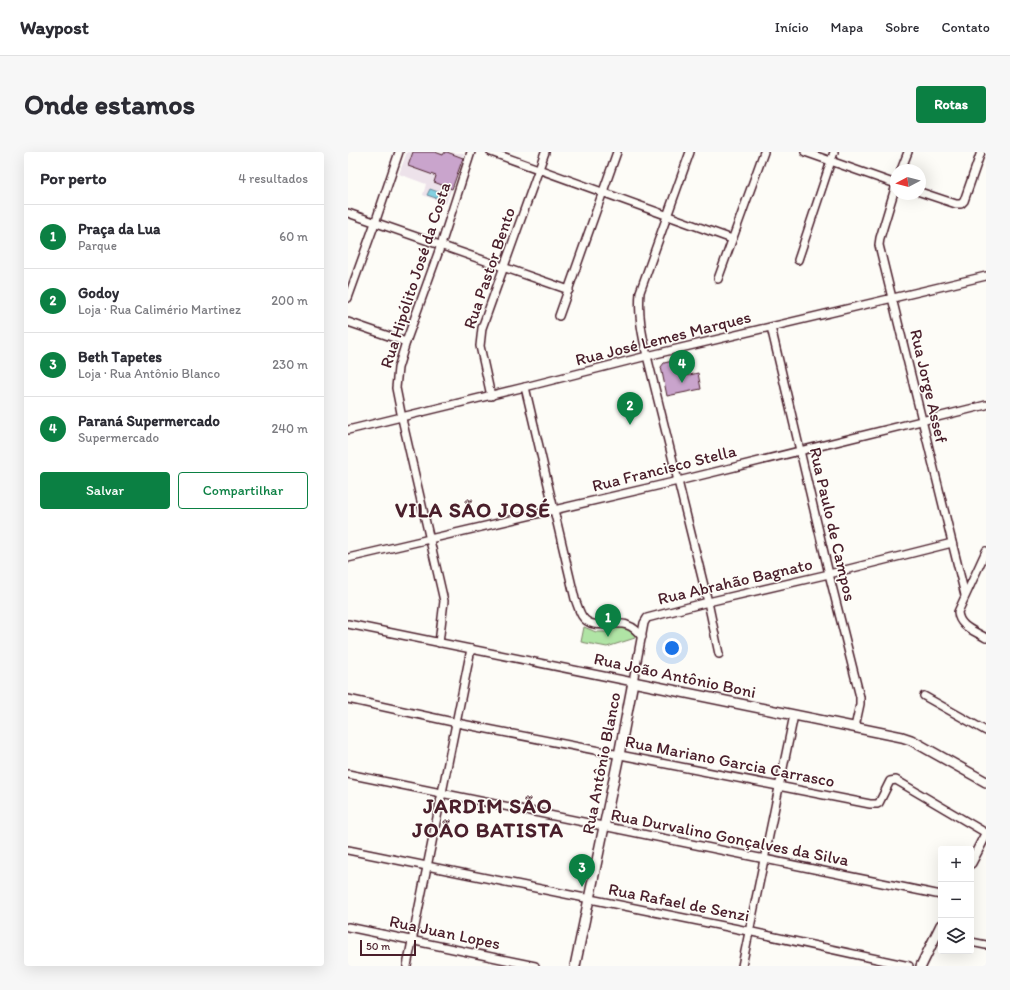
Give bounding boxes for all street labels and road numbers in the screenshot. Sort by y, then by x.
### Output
street label: Rua Hipólito José da Costa [375,179,455,370]
street label: Rua Pastor Bento [459,205,519,331]
street label: Rua José Lemes Marques [573,306,753,370]
street label: Rua Jorge Assef [906,327,952,445]
street label: Rua Francisco Stella [590,440,738,496]
street label: Rua Paulo de Campos [806,445,860,603]
street label: Rua Abrahão Bagnato [656,553,814,609]
street label: Rua João Antônio Boni [592,648,758,702]
street label: Rua Antônio Blanco [577,690,625,836]
street label: Rua Mariano Garcia Carrasco [624,731,836,791]
street label: Rua Durvalino Gonçalves da Silva [609,804,851,870]
street label: Rua Rafael de Senzi [607,878,751,926]
street label: Rua Juan Lopes [388,910,502,954]

